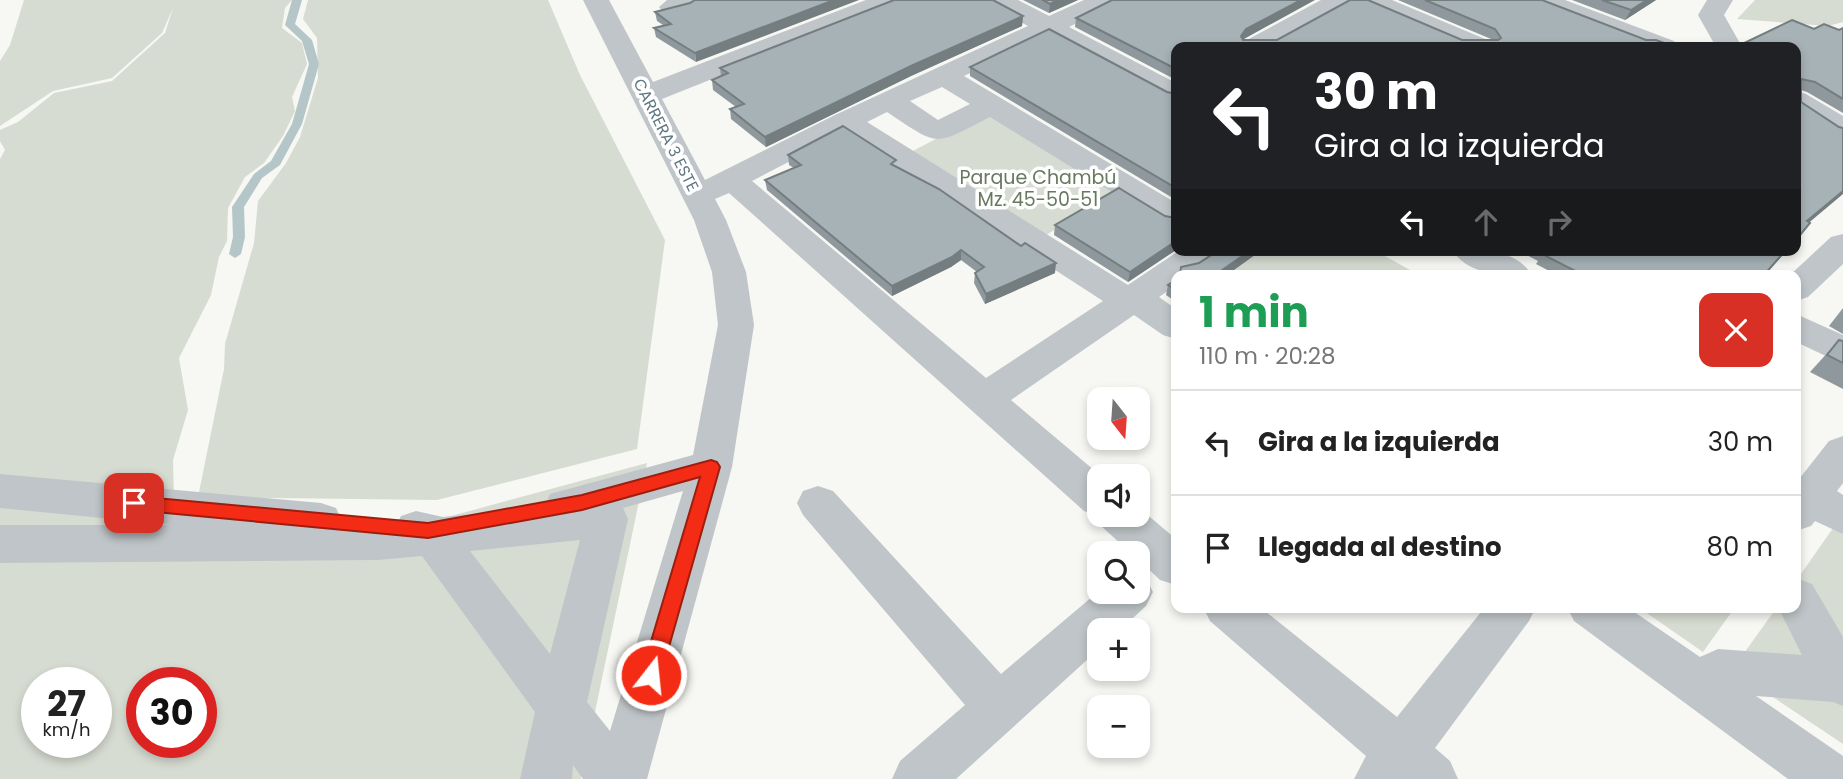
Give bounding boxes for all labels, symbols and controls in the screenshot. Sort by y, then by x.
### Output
text: 30 m [1314,58,1438,126]
icon: left [1199,70,1290,161]
street label: CARRERA 3 ESTE [628,75,704,195]
text: Gira a la izquierda [1314,123,1605,168]
park label: Parque Chambú Mz. 45-50-51 [959,164,1117,213]
icon: left [1394,203,1432,241]
icon: ahead [1467,203,1505,241]
icon: right [1540,203,1578,241]
text: 1 min [1199,283,1309,342]
button: close [1699,293,1773,367]
text: 110 m · 20:28 [1199,340,1335,372]
north arrow [1087,387,1150,450]
map controls [1087,387,1150,758]
icon: left [1199,424,1237,462]
text: Gira a la izquierda [1258,424,1500,460]
text: 30 m [1708,424,1773,460]
button: sound [1087,464,1150,527]
pin [104,473,164,533]
icon: arrive [115,484,153,522]
icon: arrive [1199,529,1237,567]
text: Llegada al destino [1258,529,1502,565]
text: 80 m [1707,529,1773,565]
button: search [1087,541,1150,604]
button: + [1087,618,1150,681]
position arrow [614,638,688,712]
speed limit sign: 30 [126,667,217,758]
text: 27 [47,679,86,728]
button: − [1087,695,1150,758]
text: km/h [43,717,90,742]

